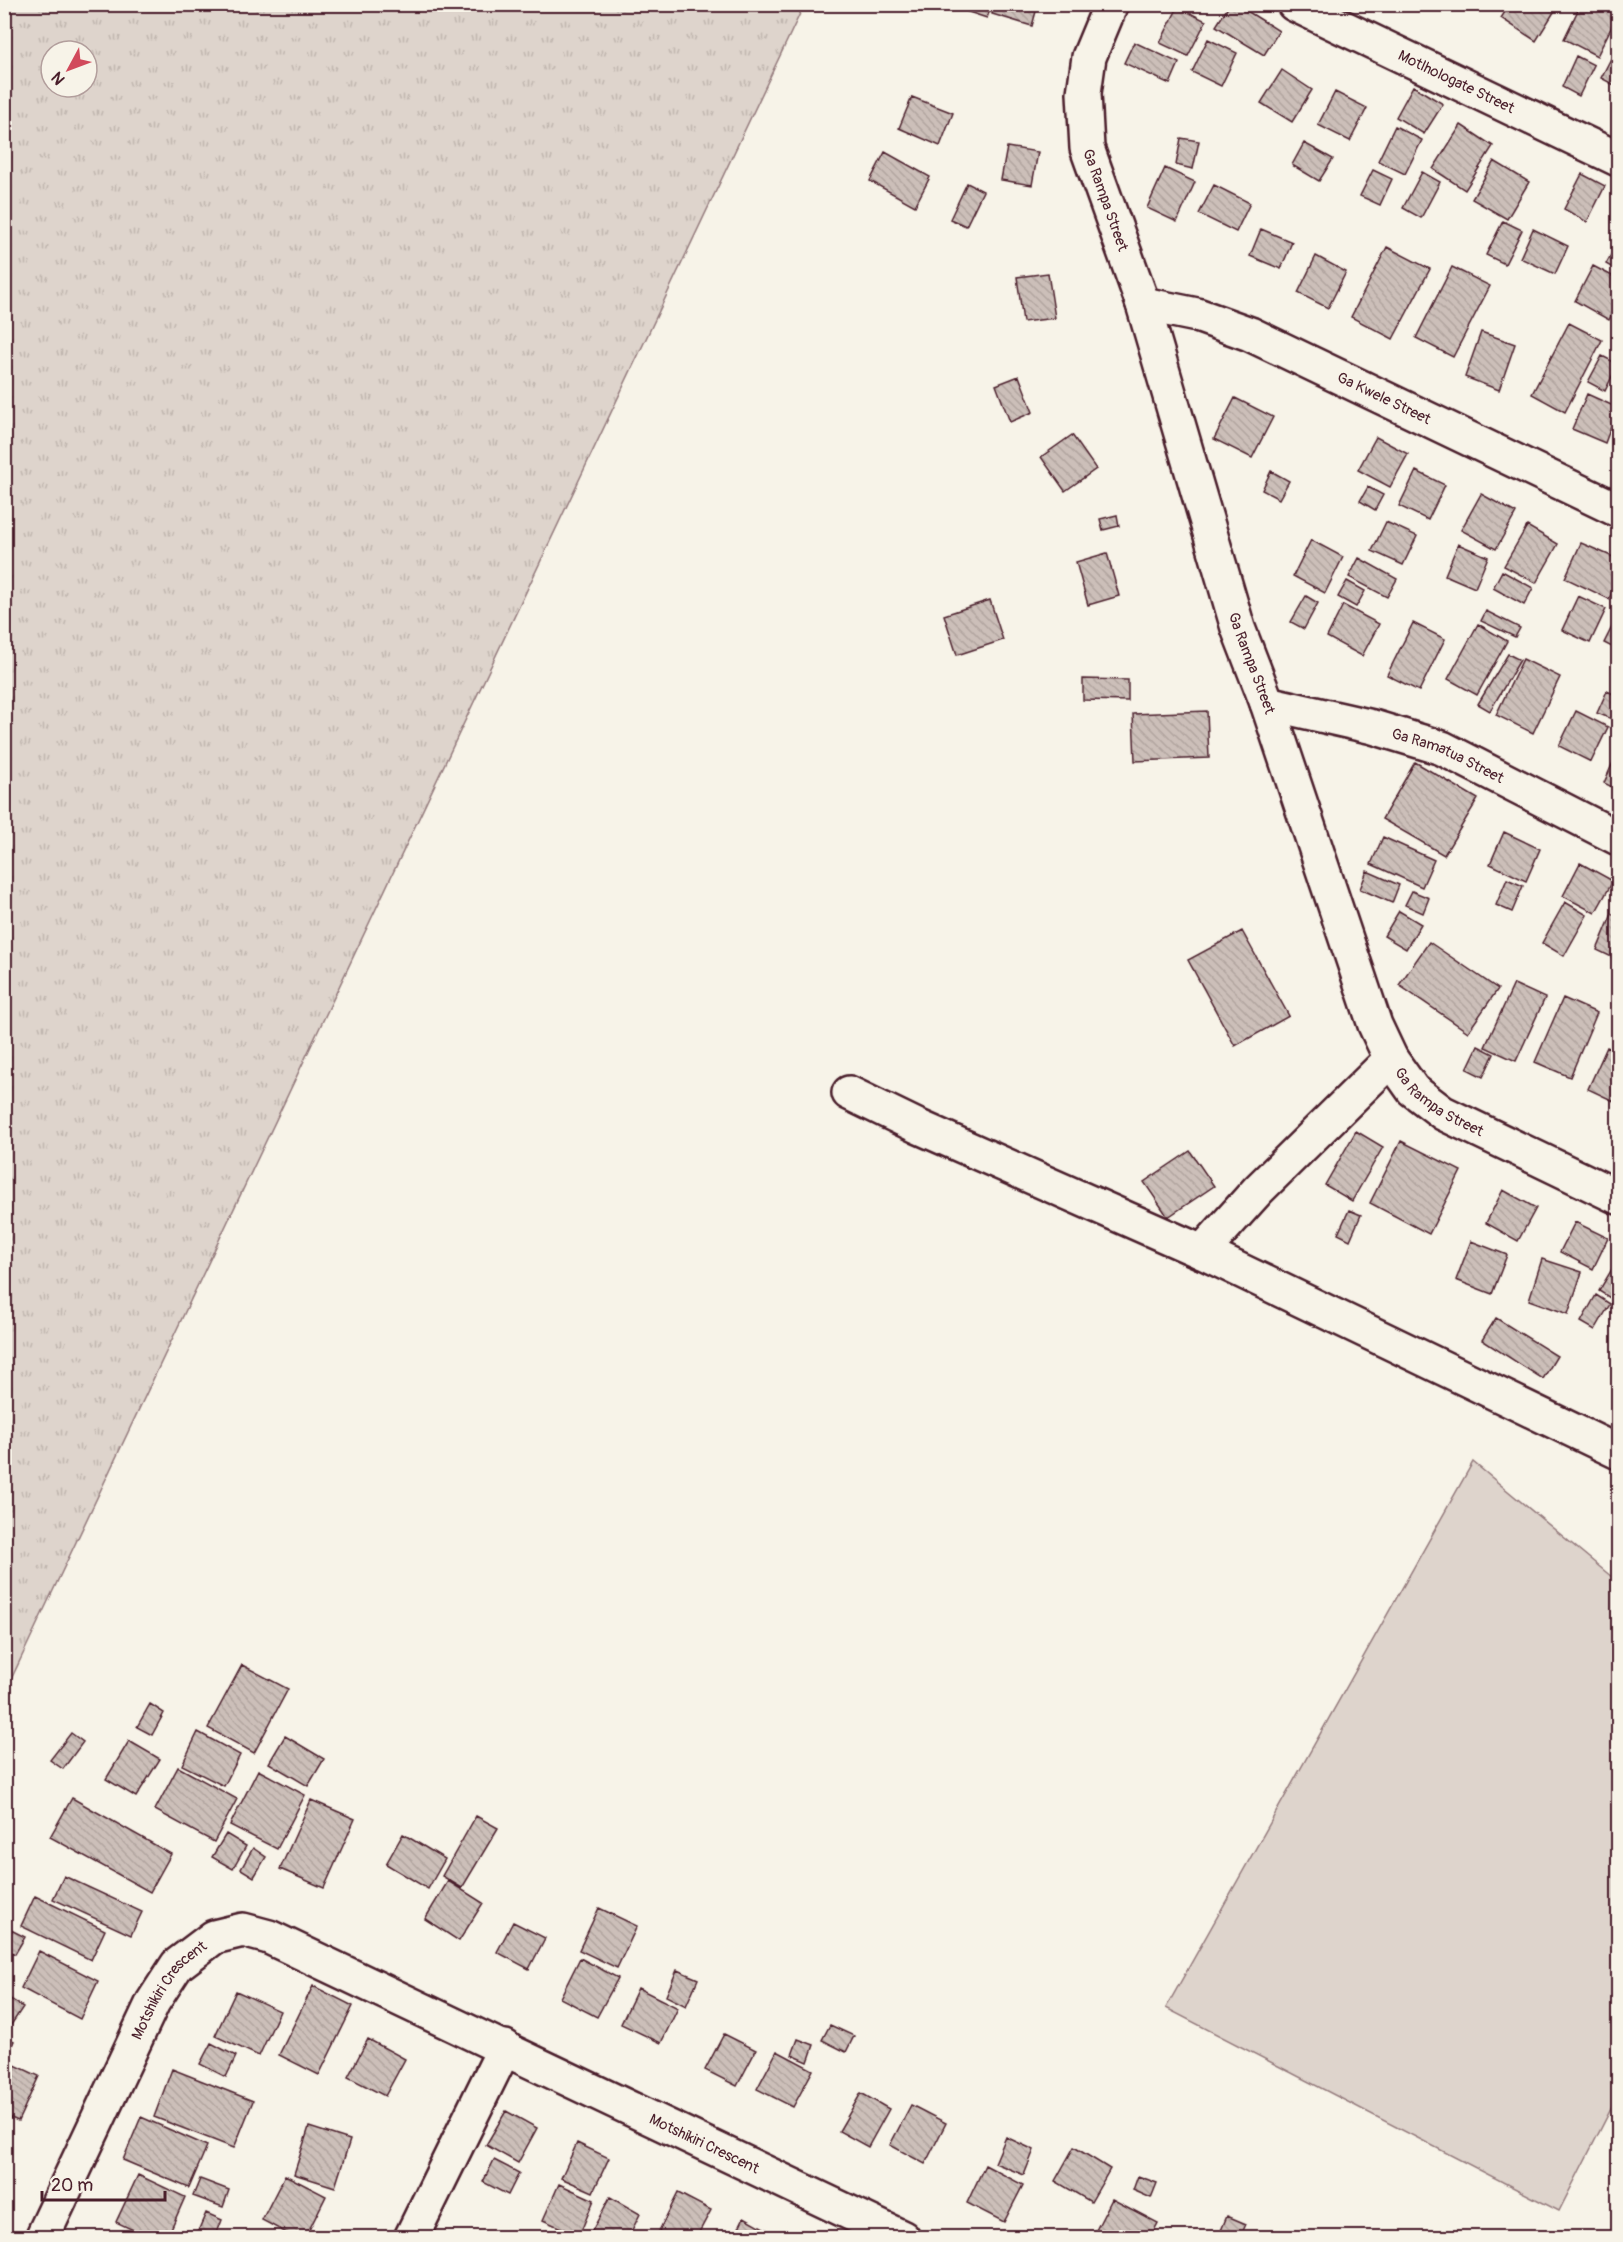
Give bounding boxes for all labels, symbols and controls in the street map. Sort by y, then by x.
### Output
north arrow [39,39,99,99]
street label: Motlhologate Street [1395,46,1518,118]
text: N [47,67,70,89]
street label: Ga Rampa Street [1078,146,1133,255]
street label: Ga Kwele Street [1334,368,1435,429]
street label: Ga Rampa Street [1224,610,1279,718]
street label: Ga Ramatua Street [1389,724,1508,788]
street label: Ga Rampa Street [1390,1064,1487,1141]
street label: Motshikiri Crescent [128,1936,212,2043]
street label: Motshikiri Crescent [646,2110,763,2179]
scale bar [42,2164,165,2202]
text: 20 m [51,2174,93,2197]

